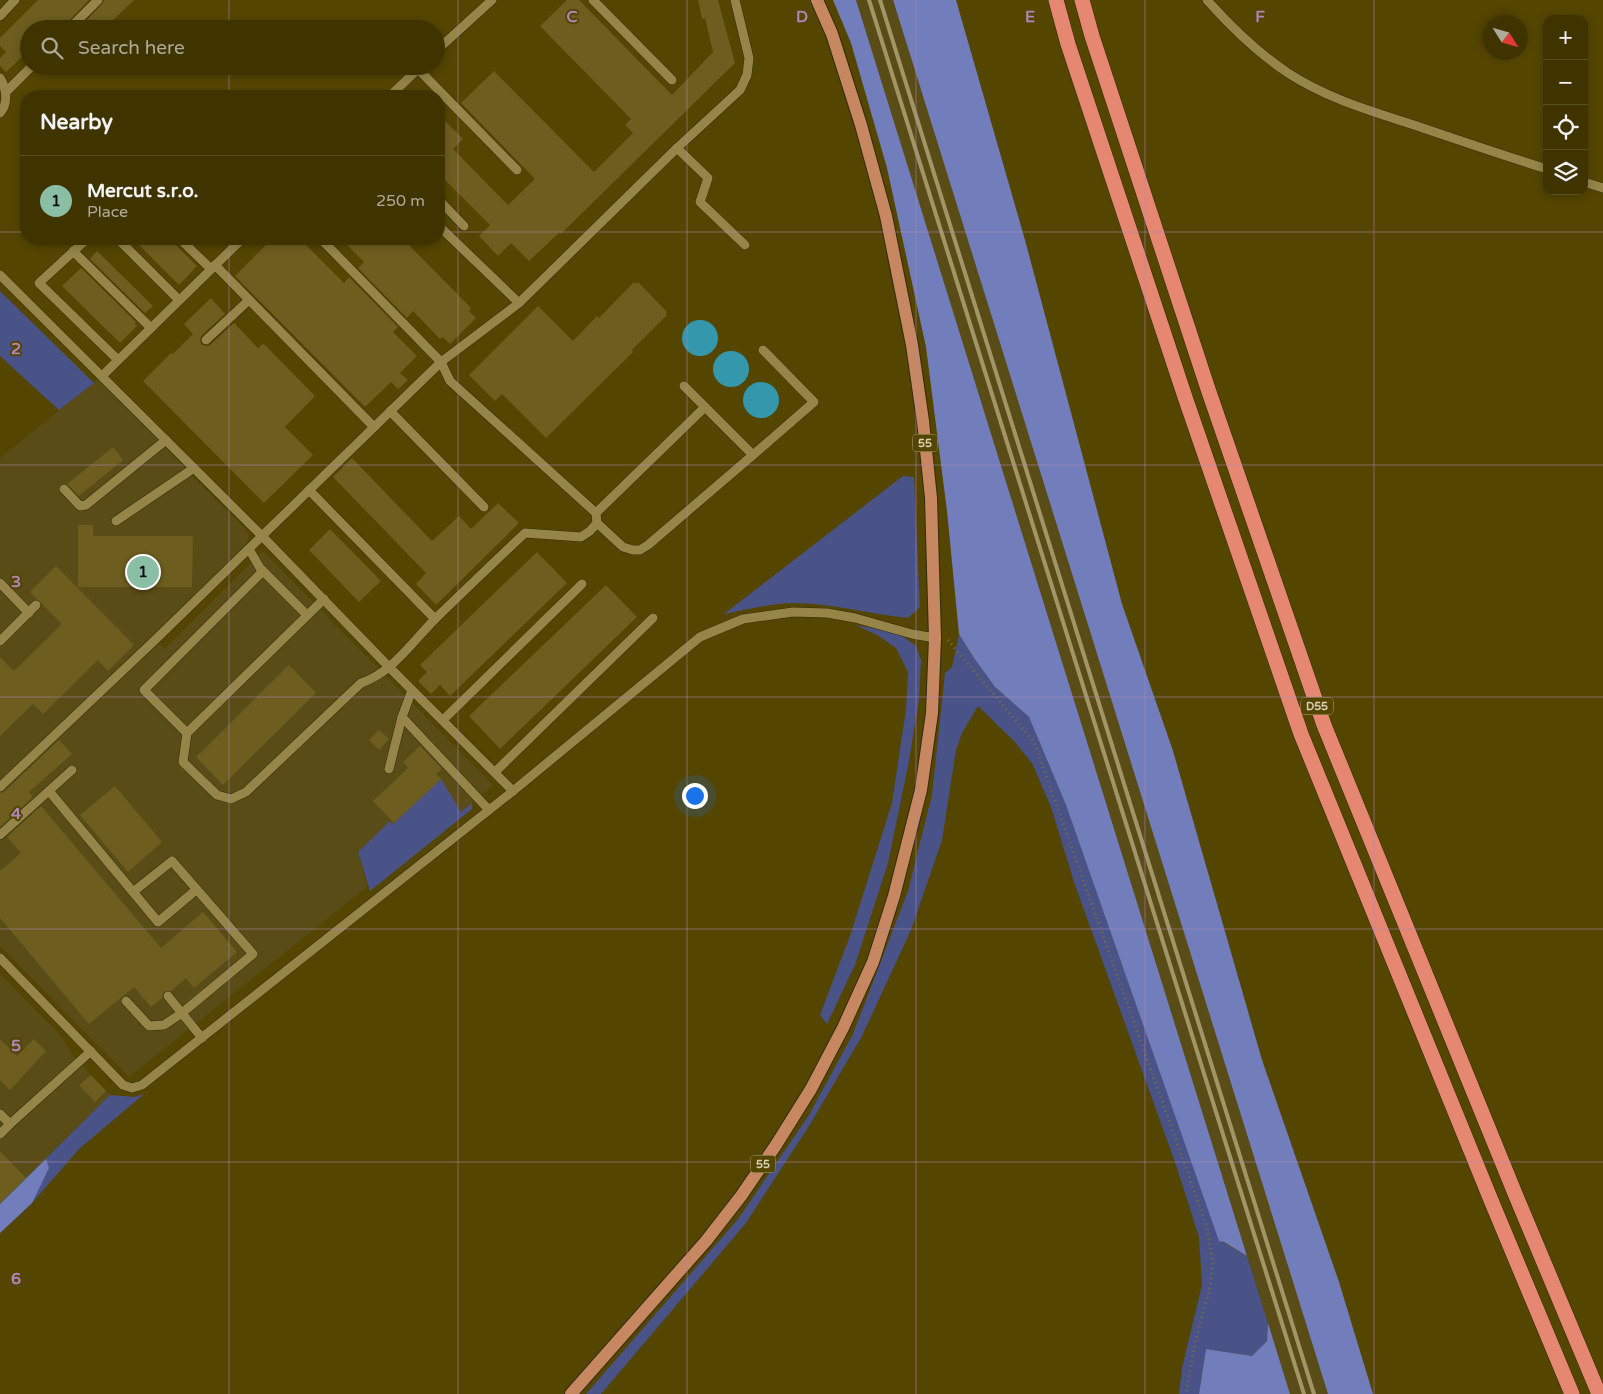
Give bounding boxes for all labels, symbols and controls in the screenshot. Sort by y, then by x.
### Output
text: C [566,7,578,27]
text: D [796,7,808,27]
text: E [1025,7,1035,27]
text: F [1255,7,1265,27]
north arrow [1483,15,1528,60]
map controls [1543,15,1588,195]
button: + [1543,15,1588,60]
search box [20,20,445,75]
icon: search [38,34,66,62]
text: Search here [78,37,185,59]
button: − [1543,60,1588,105]
button: locate [1543,105,1588,150]
text: Nearby [40,110,113,135]
button: layers [1543,150,1588,195]
text: Mercut s.r.o. [87,180,199,202]
text: 1 [51,191,61,211]
text: 250 m [376,191,425,211]
text: Place [87,202,128,222]
text: 2 [11,339,21,359]
road number: 55 [912,434,938,452]
pin: 1 [127,553,159,591]
text: 3 [11,572,21,592]
road number: D55 [1301,698,1333,714]
your location [682,783,708,809]
text: 4 [11,804,21,824]
text: 5 [11,1036,21,1056]
road number: 55 [750,1156,776,1172]
text: 6 [11,1269,21,1289]

